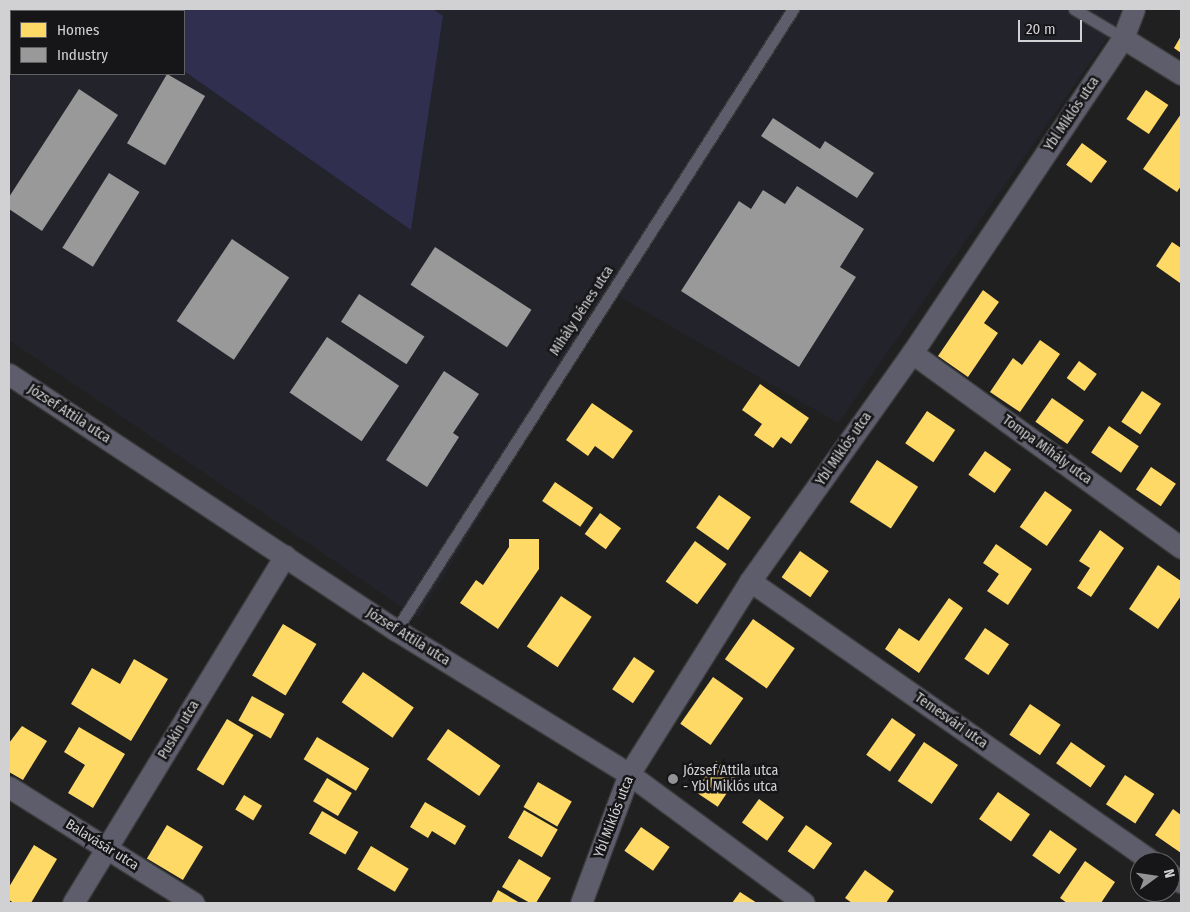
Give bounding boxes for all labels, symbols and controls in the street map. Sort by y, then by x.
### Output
legend [10,10,185,75]
scale bar [1020,10,1084,42]
text: 20 m [1026,20,1056,38]
text: Homes [57,21,99,39]
text: Industry [57,46,108,64]
street label: Ybl Miklós utca [1041,74,1103,154]
street label: Mihály Dénes utca [547,263,617,359]
street label: József Attila utca [24,381,114,447]
street label: Ybl Miklós utca [812,409,876,489]
street label: Tompa Mihály utca [999,412,1095,488]
street label: József Attila utca [363,605,453,669]
street label: Temesvári utca [911,690,991,752]
street label: Puskin utca [155,698,203,762]
place label: József Attila utca - Ybl Miklós utca [683,763,778,796]
marker: József Attila utca - Ybl Miklós utca [667,773,679,785]
street label: Ybl Miklós utca [591,774,637,860]
street label: Balavásár utca [62,816,142,874]
north arrow [1130,852,1180,902]
text: N [1160,867,1178,880]

